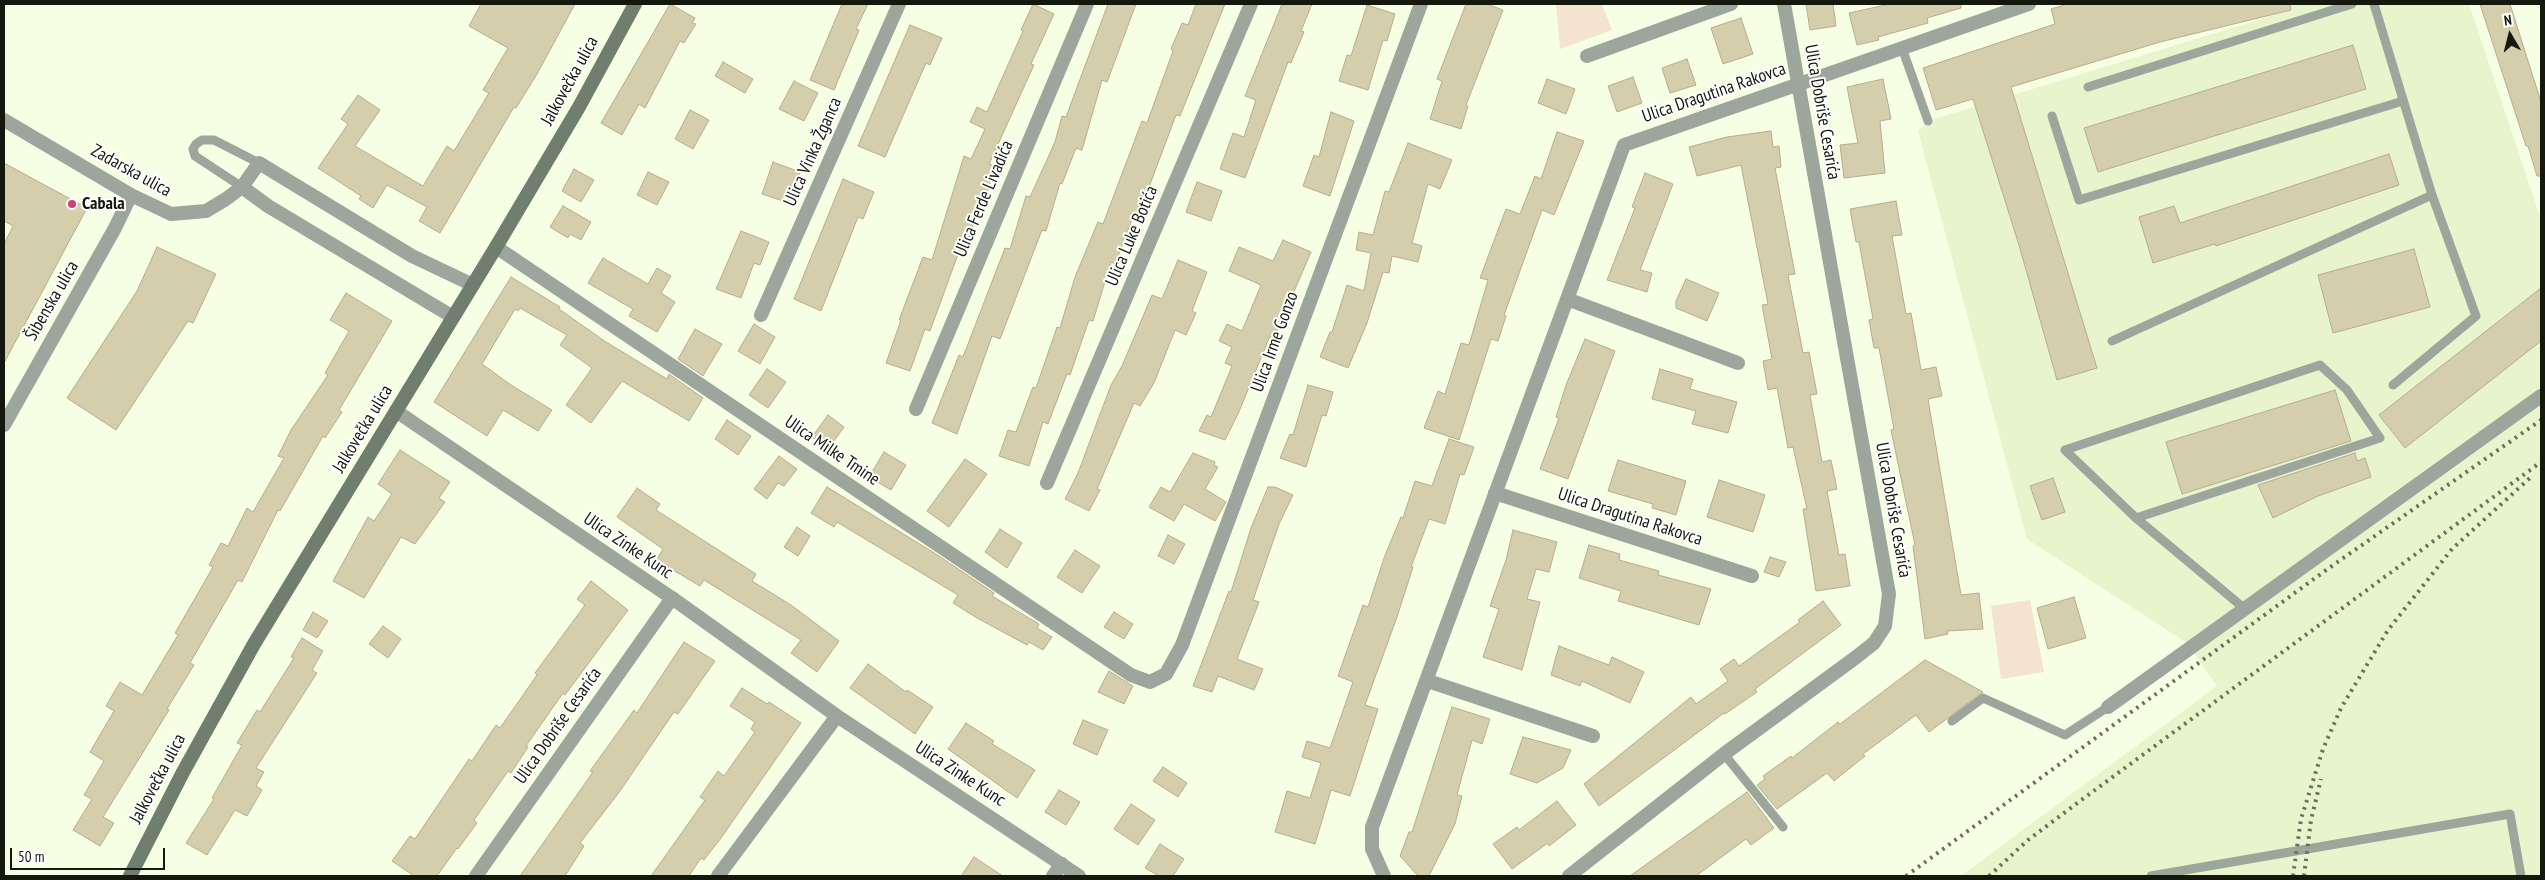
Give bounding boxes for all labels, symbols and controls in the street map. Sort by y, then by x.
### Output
north arrow [2485,10,2535,60]
text: N [2503,11,2513,30]
street label: Jalkovečka ulica [537,33,603,129]
street label: Ulica Dobriše Cesarića [1799,43,1845,181]
street label: Ulica Dragutina Rakovca [1639,58,1789,128]
street label: Ulica Vinka Žganca [779,94,847,210]
street label: Ulica Ferde Livadića [950,137,1018,261]
street label: Zadarska ulica [87,140,175,202]
street label: Ulica Luke Botića [1101,183,1163,289]
place label: Cabala [82,193,125,215]
marker: Cabala [66,198,78,210]
street label: Šibenska ulica [21,257,83,345]
street label: Ulica Irme Gonzo [1247,289,1303,395]
street label: Jalkovečka ulica [328,381,398,477]
street label: Ulica Milke Tmine [780,411,884,491]
street label: Ulica Dobriše Cesarića [1870,441,1916,579]
street label: Ulica Dragutina Rakovca [1555,483,1705,551]
street label: Ulica Zinke Kunc [579,508,677,584]
street label: Ulica Dobriše Cesarića [510,664,606,788]
street label: Jalkovečka ulica [125,731,191,827]
street label: Ulica Zinke Kunc [911,737,1009,811]
scale bar [12,838,168,870]
text: 50 m [18,847,44,866]

